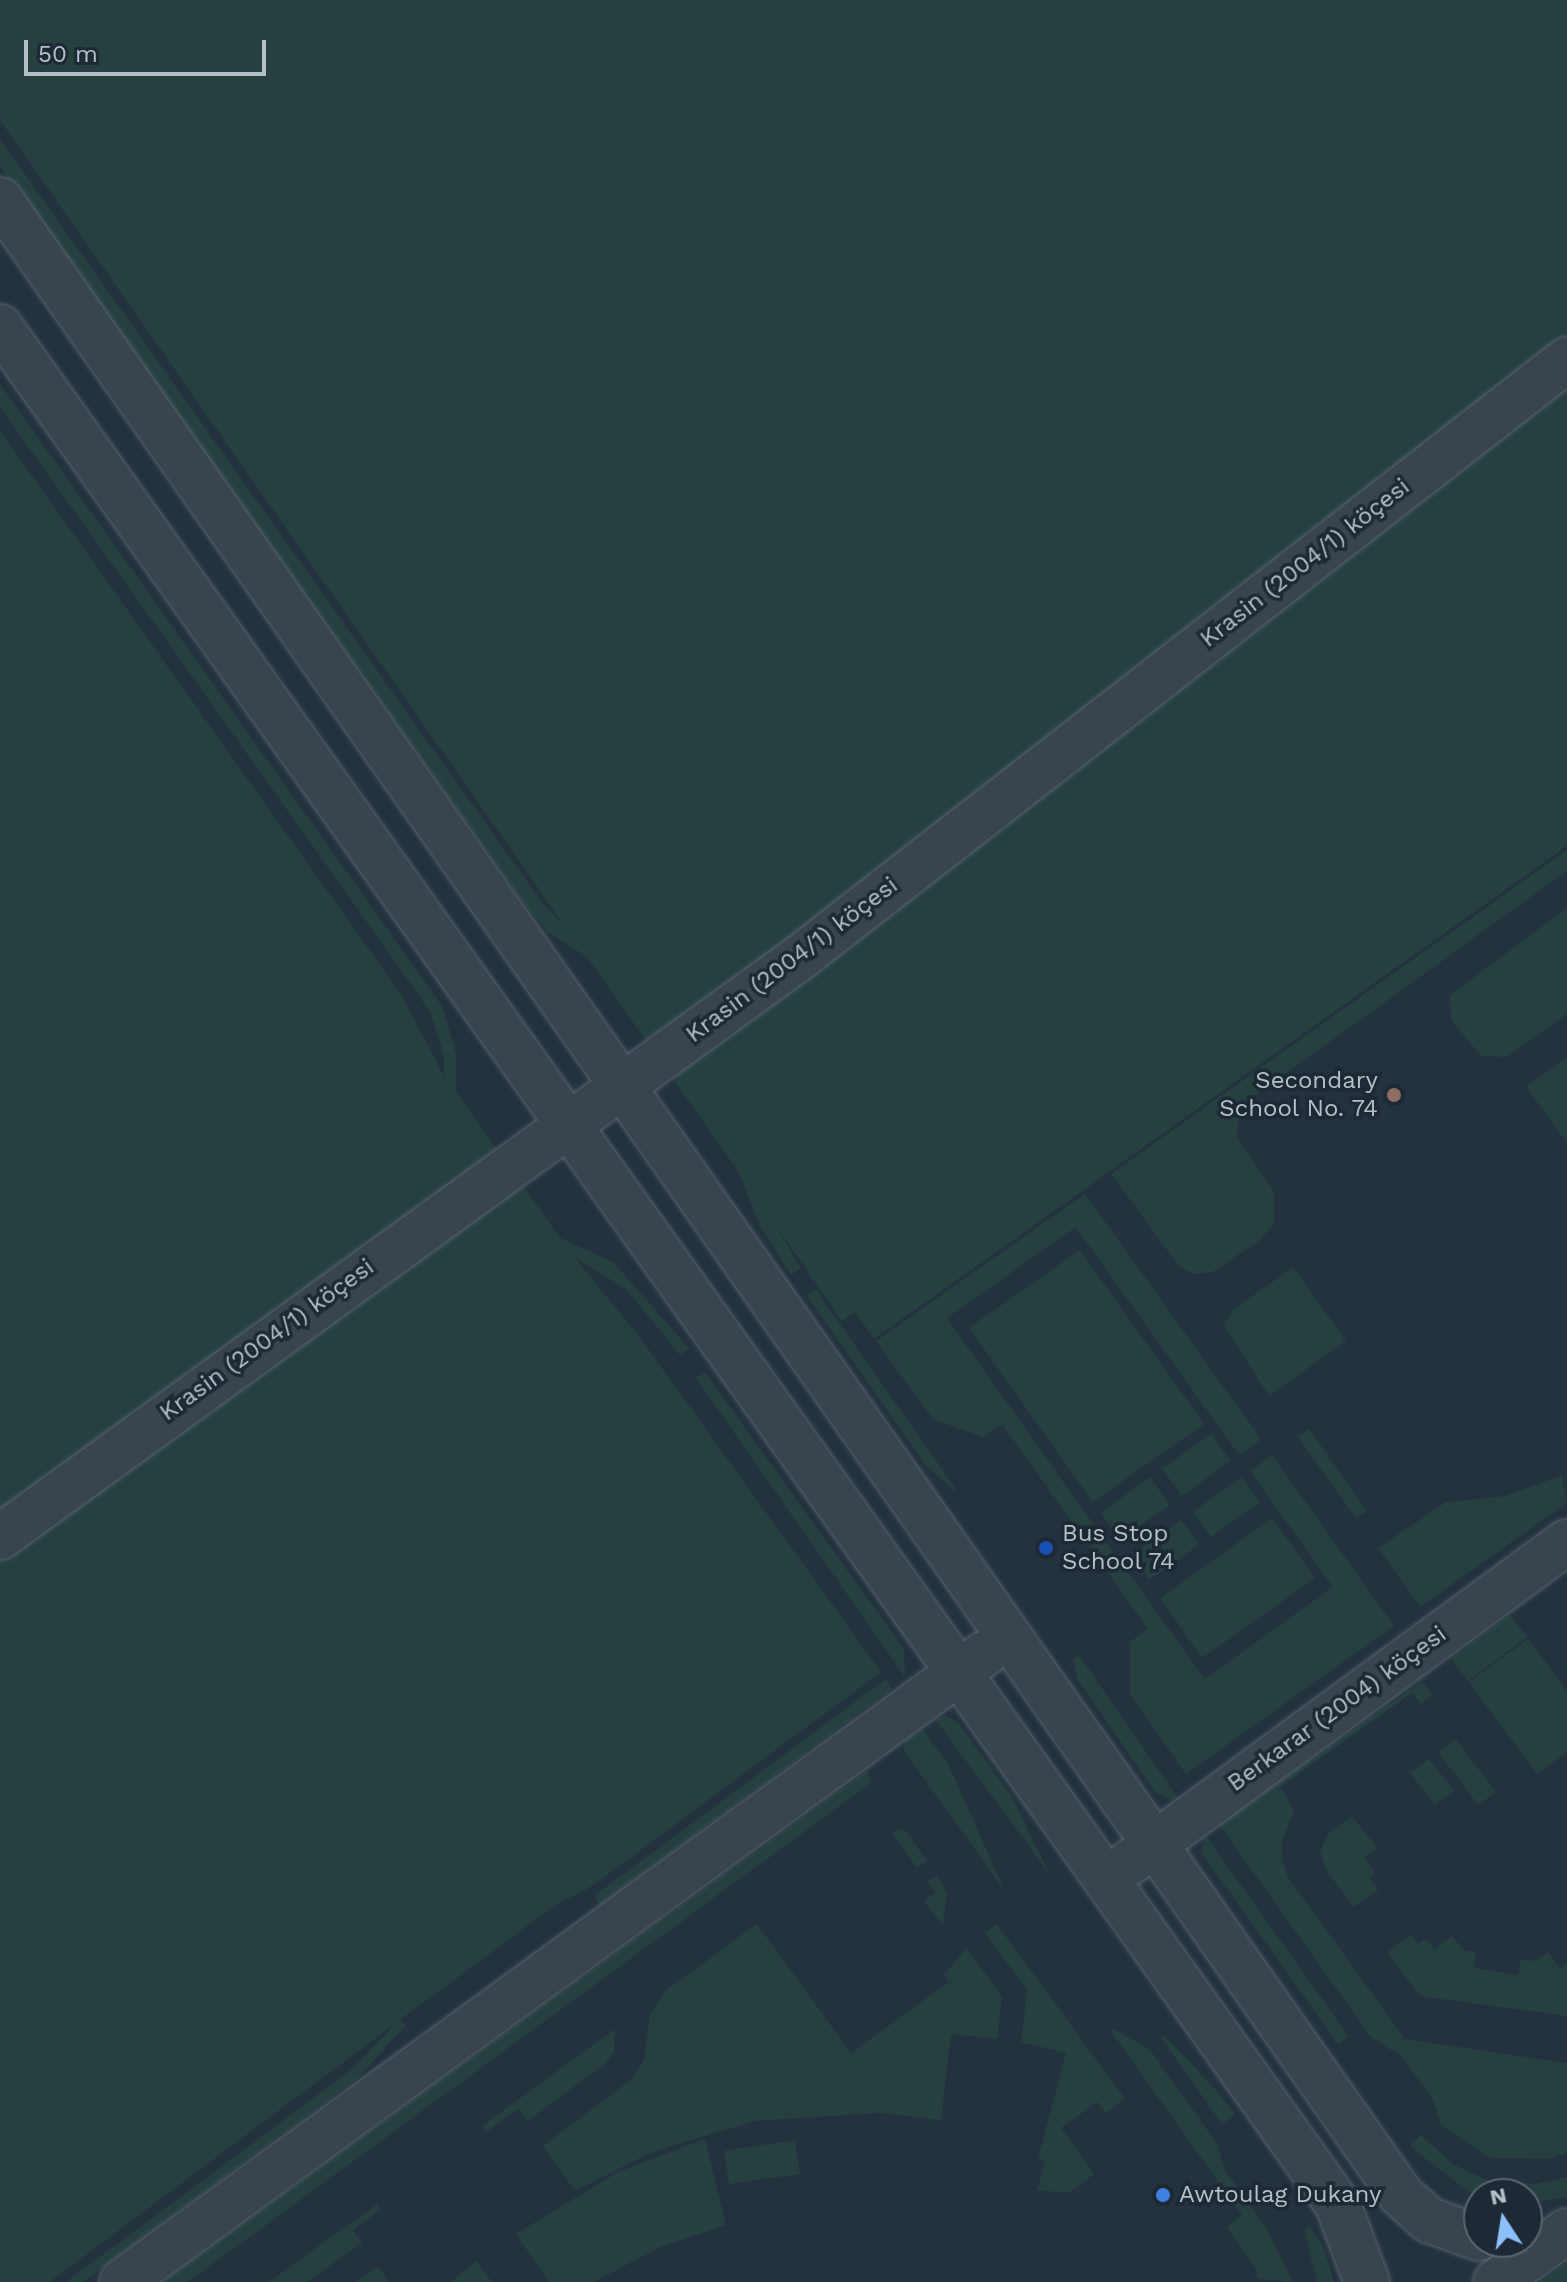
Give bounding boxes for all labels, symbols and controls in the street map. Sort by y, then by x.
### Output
scale bar [28,24,270,74]
text: 50 m [38,40,98,68]
street label: Krasin (2004/1) köçesi [1195,472,1415,654]
street label: Krasin (2004/1) köçesi [680,871,904,1049]
place label: Secondary School No. 74 [1218,1067,1378,1123]
marker: Secondary School No. 74 [1385,1086,1403,1104]
street label: Krasin (2004/1) köçesi [154,1253,380,1427]
place label: Bus Stop School 74 [1062,1520,1177,1576]
marker: Bus Stop School 74 [1037,1539,1055,1557]
street label: Berkarar (2004) köçesi [1222,1620,1452,1798]
north arrow [1463,2178,1543,2258]
place label: Awtoulag Dukany [1179,2181,1381,2209]
text: N [1488,2182,1509,2210]
marker: Awtoulag Dukany [1154,2186,1172,2204]

